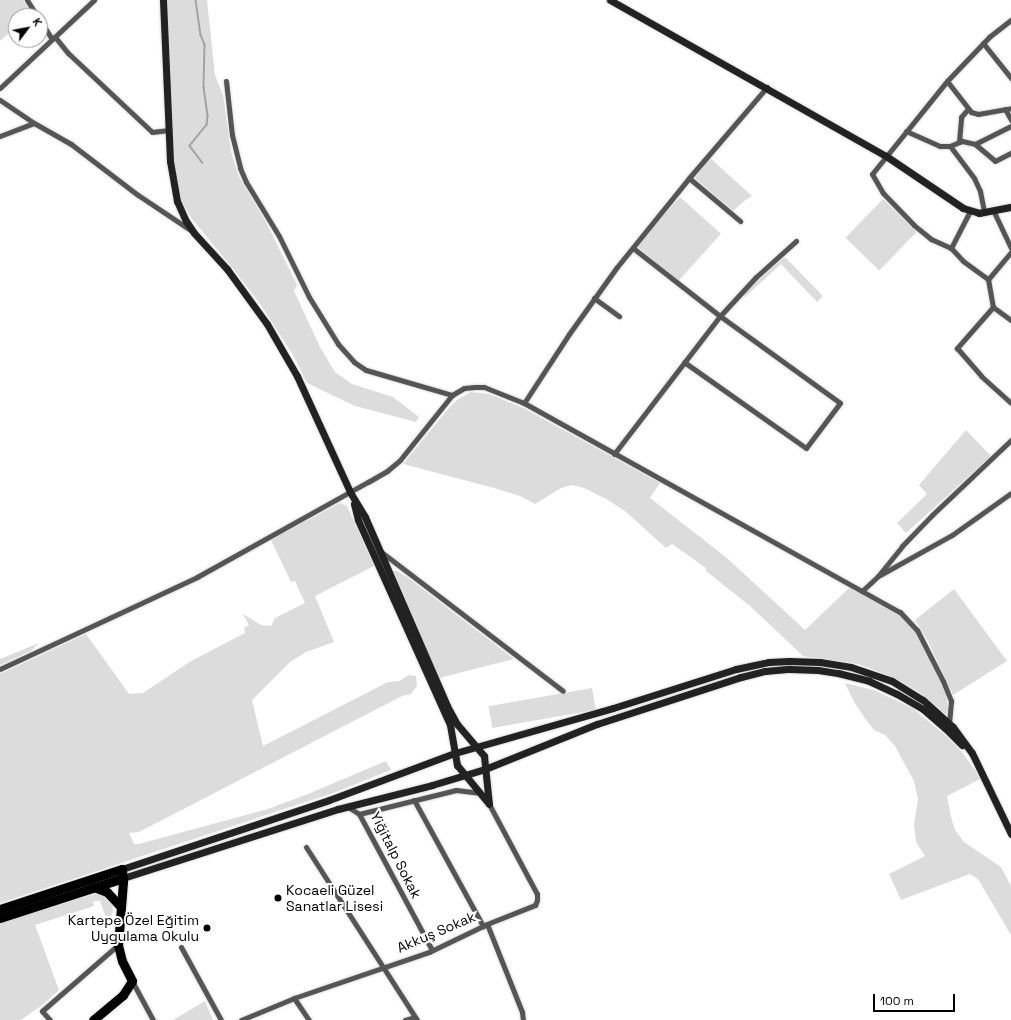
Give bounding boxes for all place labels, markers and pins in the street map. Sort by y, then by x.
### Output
place label: Kocaeli Güzel Sanatlar Lisesi [286,882,383,914]
marker: Kocaeli Güzel Sanatlar Lisesi [273,893,283,903]
place label: Kartepe Özel Eğitim Uygulama Okulu [68,912,199,944]
marker: Kartepe Özel Eğitim Uygulama Okulu [202,923,212,933]

